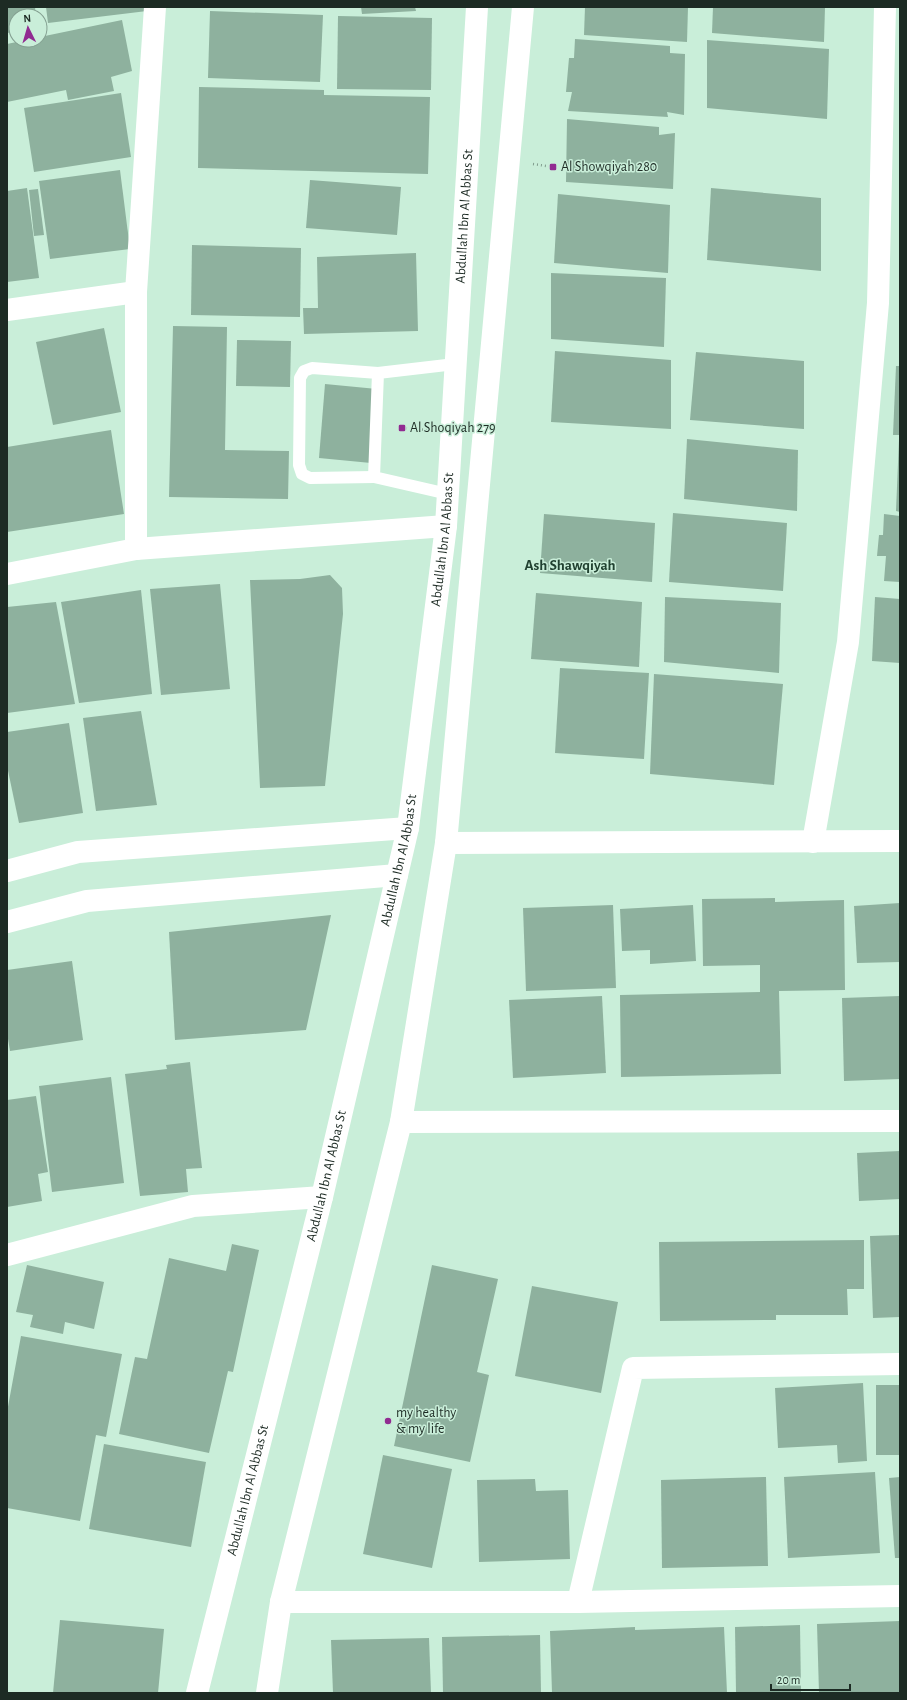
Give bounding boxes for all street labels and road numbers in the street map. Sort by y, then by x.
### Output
street label: Abdullah Ibn Al Abbas St [454,148,476,284]
street label: Abdullah Ibn Al Abbas St [429,472,456,607]
street label: Abdullah Ibn Al Abbas St [378,793,419,928]
street label: Abdullah Ibn Al Abbas St [304,1108,349,1243]
street label: Abdullah Ibn Al Abbas St [225,1423,271,1557]

